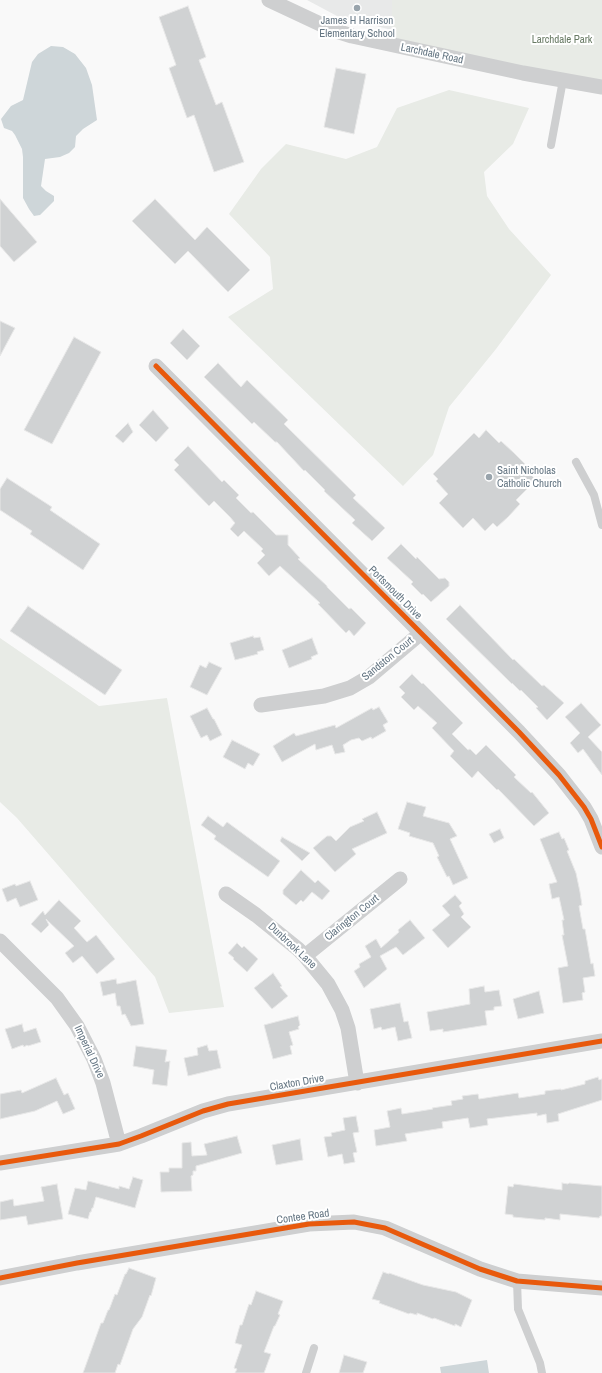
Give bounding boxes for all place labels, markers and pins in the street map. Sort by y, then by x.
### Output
marker: James H Harrison Elementary School [352,3,362,13]
place label: James H Harrison Elementary School [319,14,395,40]
place label: Saint Nicholas Catholic Church [497,464,562,490]
marker: Saint Nicholas Catholic Church [484,472,494,482]

